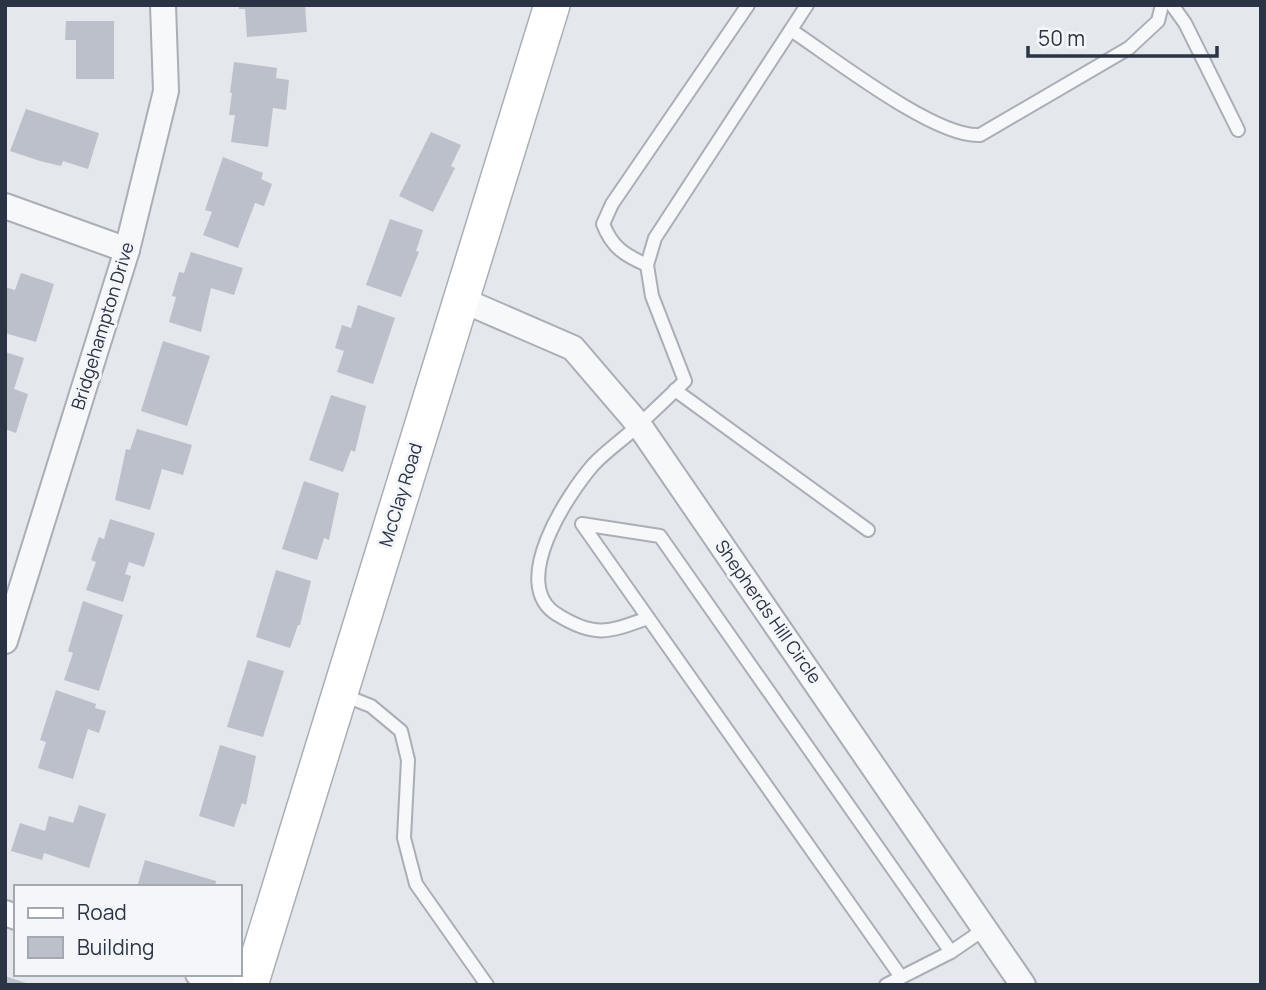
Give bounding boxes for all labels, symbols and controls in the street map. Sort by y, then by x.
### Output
scale bar [1028,14,1217,58]
text: 50 m [1038,24,1085,52]
street label: Bridgehampton Drive [65,239,139,412]
street label: McClay Road [373,440,427,550]
street label: Shepherds Hill Circle [710,535,827,688]
legend [14,885,242,976]
text: Road [77,898,127,926]
text: Building [77,933,154,961]

